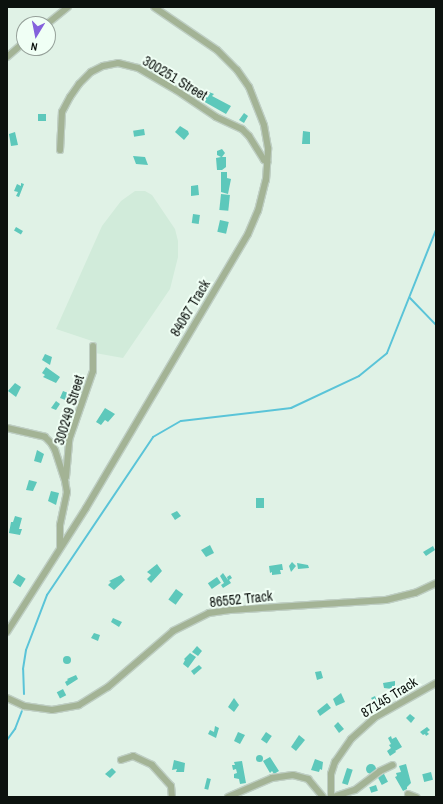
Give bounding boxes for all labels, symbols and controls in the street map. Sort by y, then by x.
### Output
north arrow [16,16,56,56]
text: N [30,39,39,54]
street label: 300251 Street [140,52,210,104]
street label: 84067 Track [166,277,214,339]
street label: 300249 Street [50,373,88,447]
street label: 86552 Track [209,587,273,611]
street label: 87145 Track [358,673,420,721]

